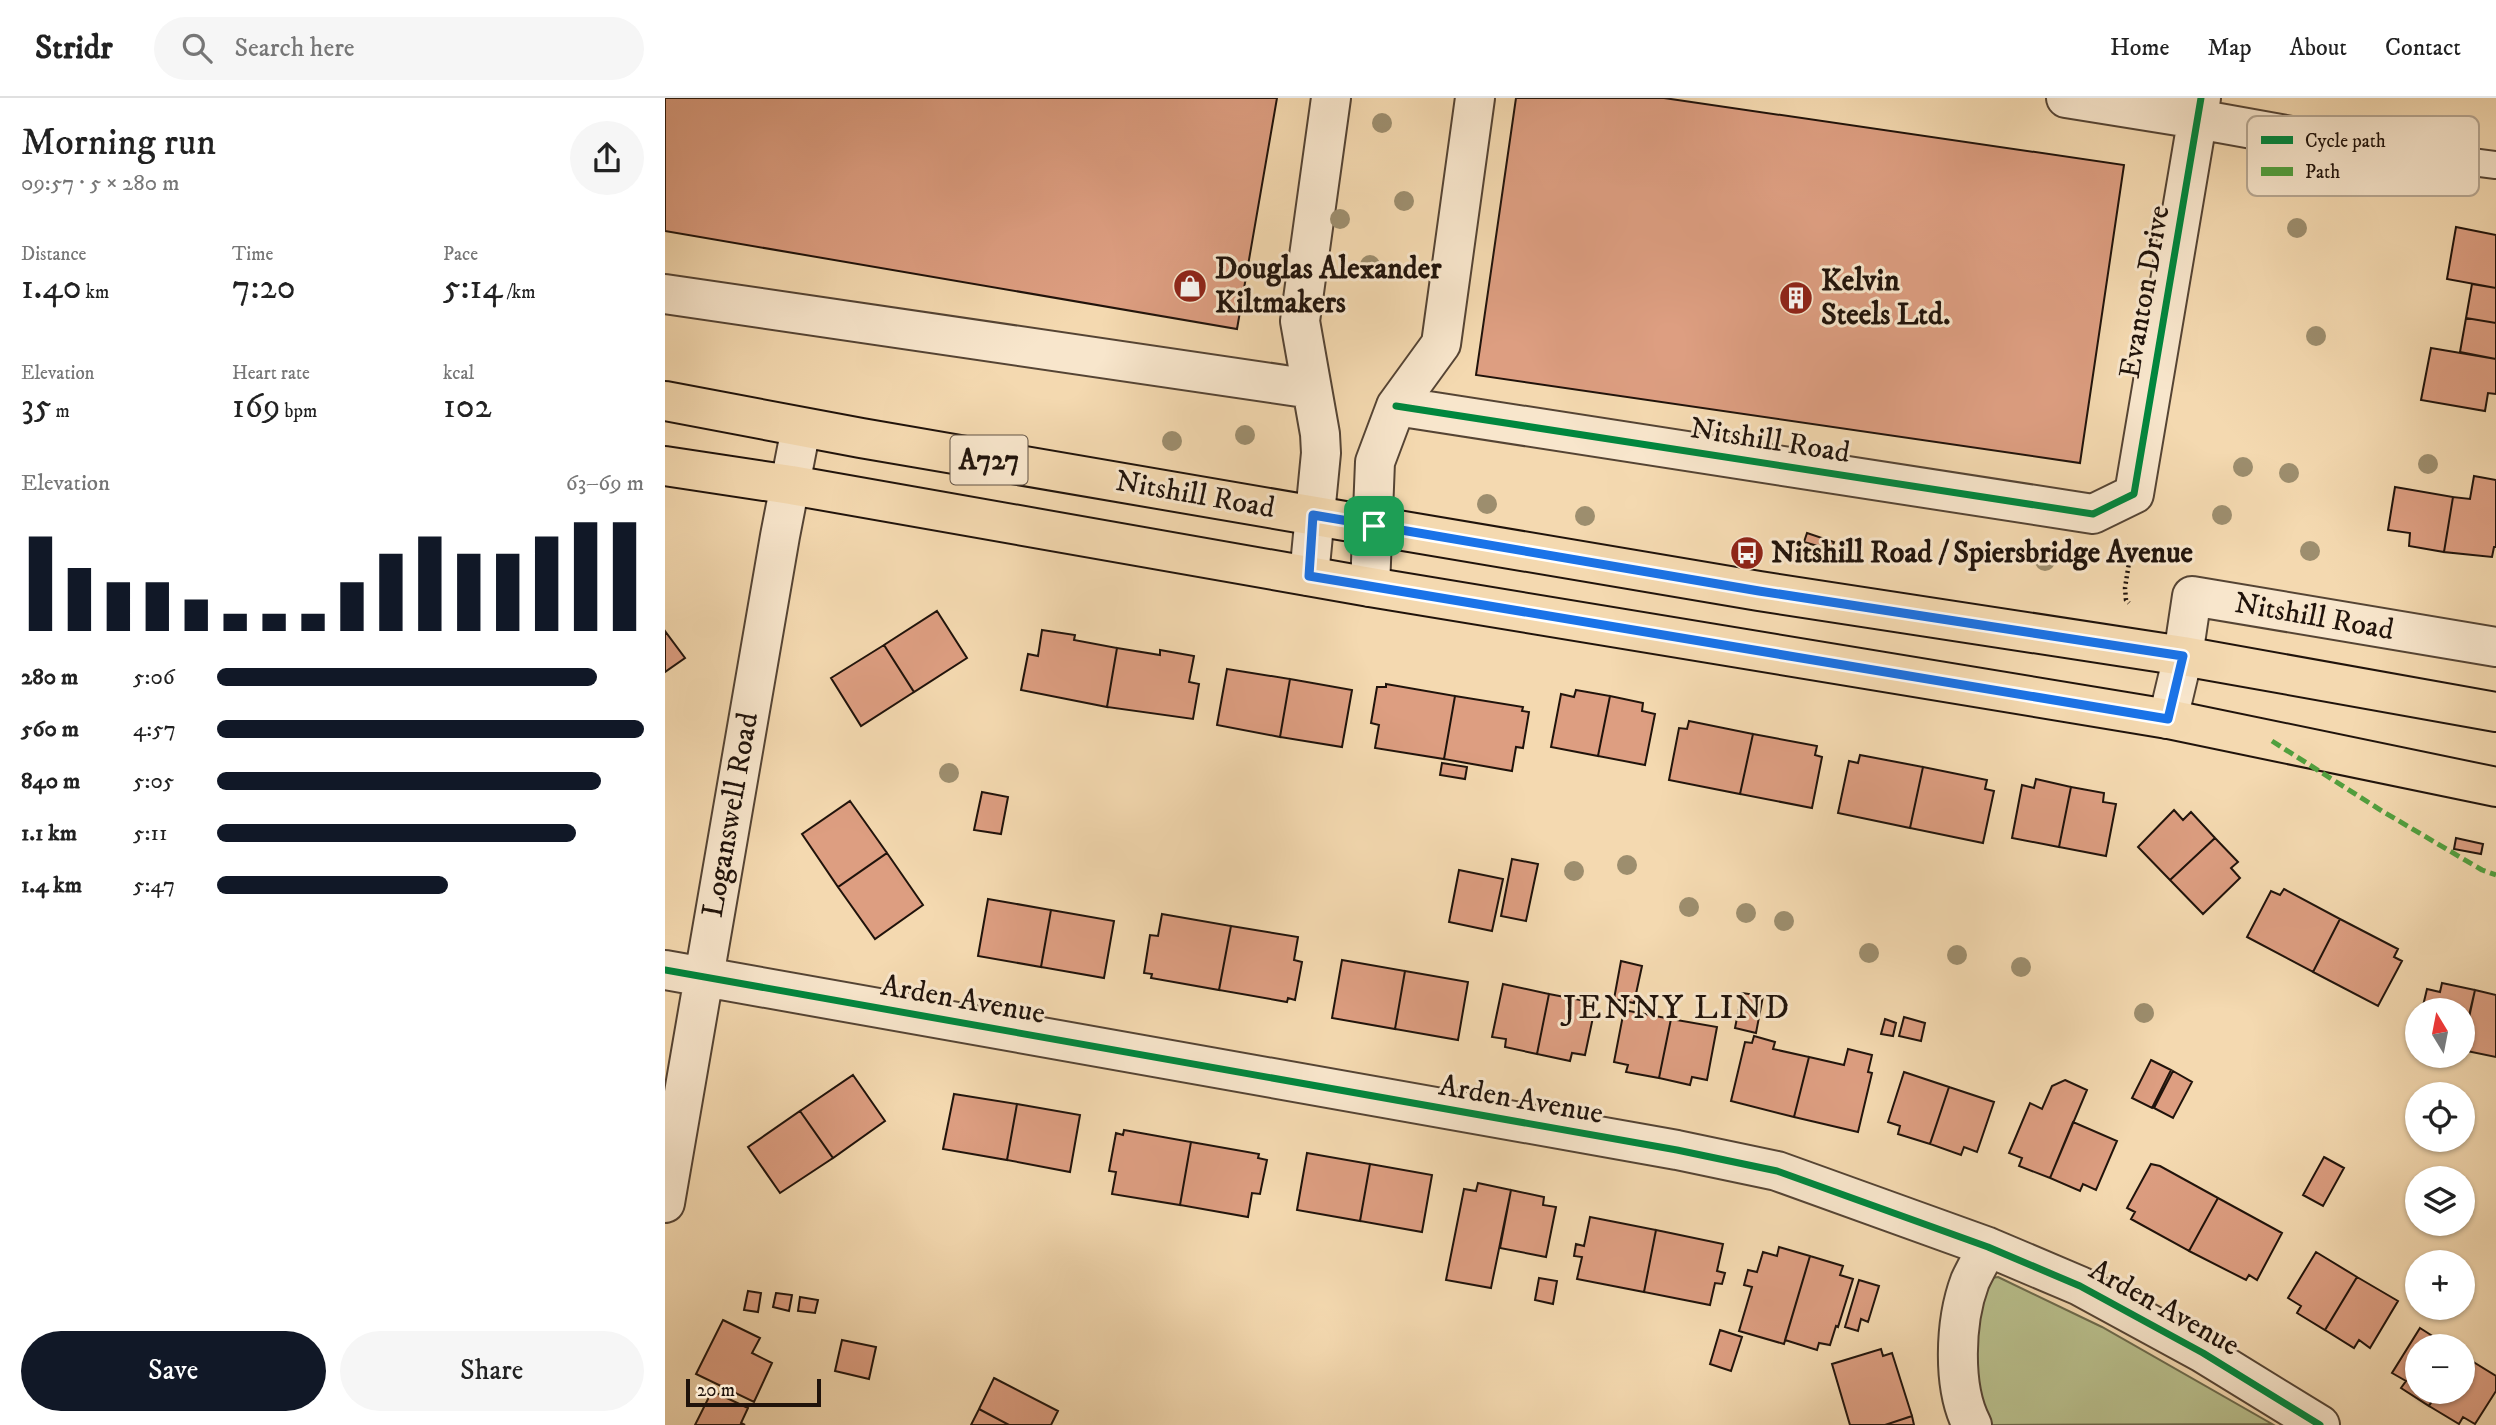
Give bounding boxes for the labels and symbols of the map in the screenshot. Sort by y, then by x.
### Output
legend [2247,116,2479,196]
text: Cycle path [2305,130,2386,153]
text: Path [2305,161,2340,184]
street label: Evanton Drive [2112,203,2178,381]
place label: Douglas Alexander Kiltmakers [1215,251,1442,322]
place label: Kelvin Steels Ltd. [1821,263,1950,334]
shop icon: Douglas Alexander Kiltmakers [1171,267,1209,305]
building icon: Kelvin Steels Ltd. [1777,279,1815,317]
street label: Nitshill Road [1688,410,1852,472]
road number: A727 [951,436,1027,484]
street label: Nitshill Road [1112,463,1278,527]
pin [1344,496,1404,556]
bus stop icon: Nitshill Road / Spiersbridge Avenue [1728,534,1766,572]
place label: Nitshill Road / Spiersbridge Avenue [1771,535,2194,572]
street label: Nitshill Road [2231,585,2397,649]
street label: Loganswell Road [695,710,767,920]
street label: Arden Avenue [878,967,1048,1033]
district label: JENNY LIND [1560,988,1791,1029]
north arrow [2405,998,2475,1068]
street label: Arden Avenue [1436,1067,1606,1133]
street label: Arden Avenue [2082,1252,2246,1364]
scale bar [686,1376,821,1408]

